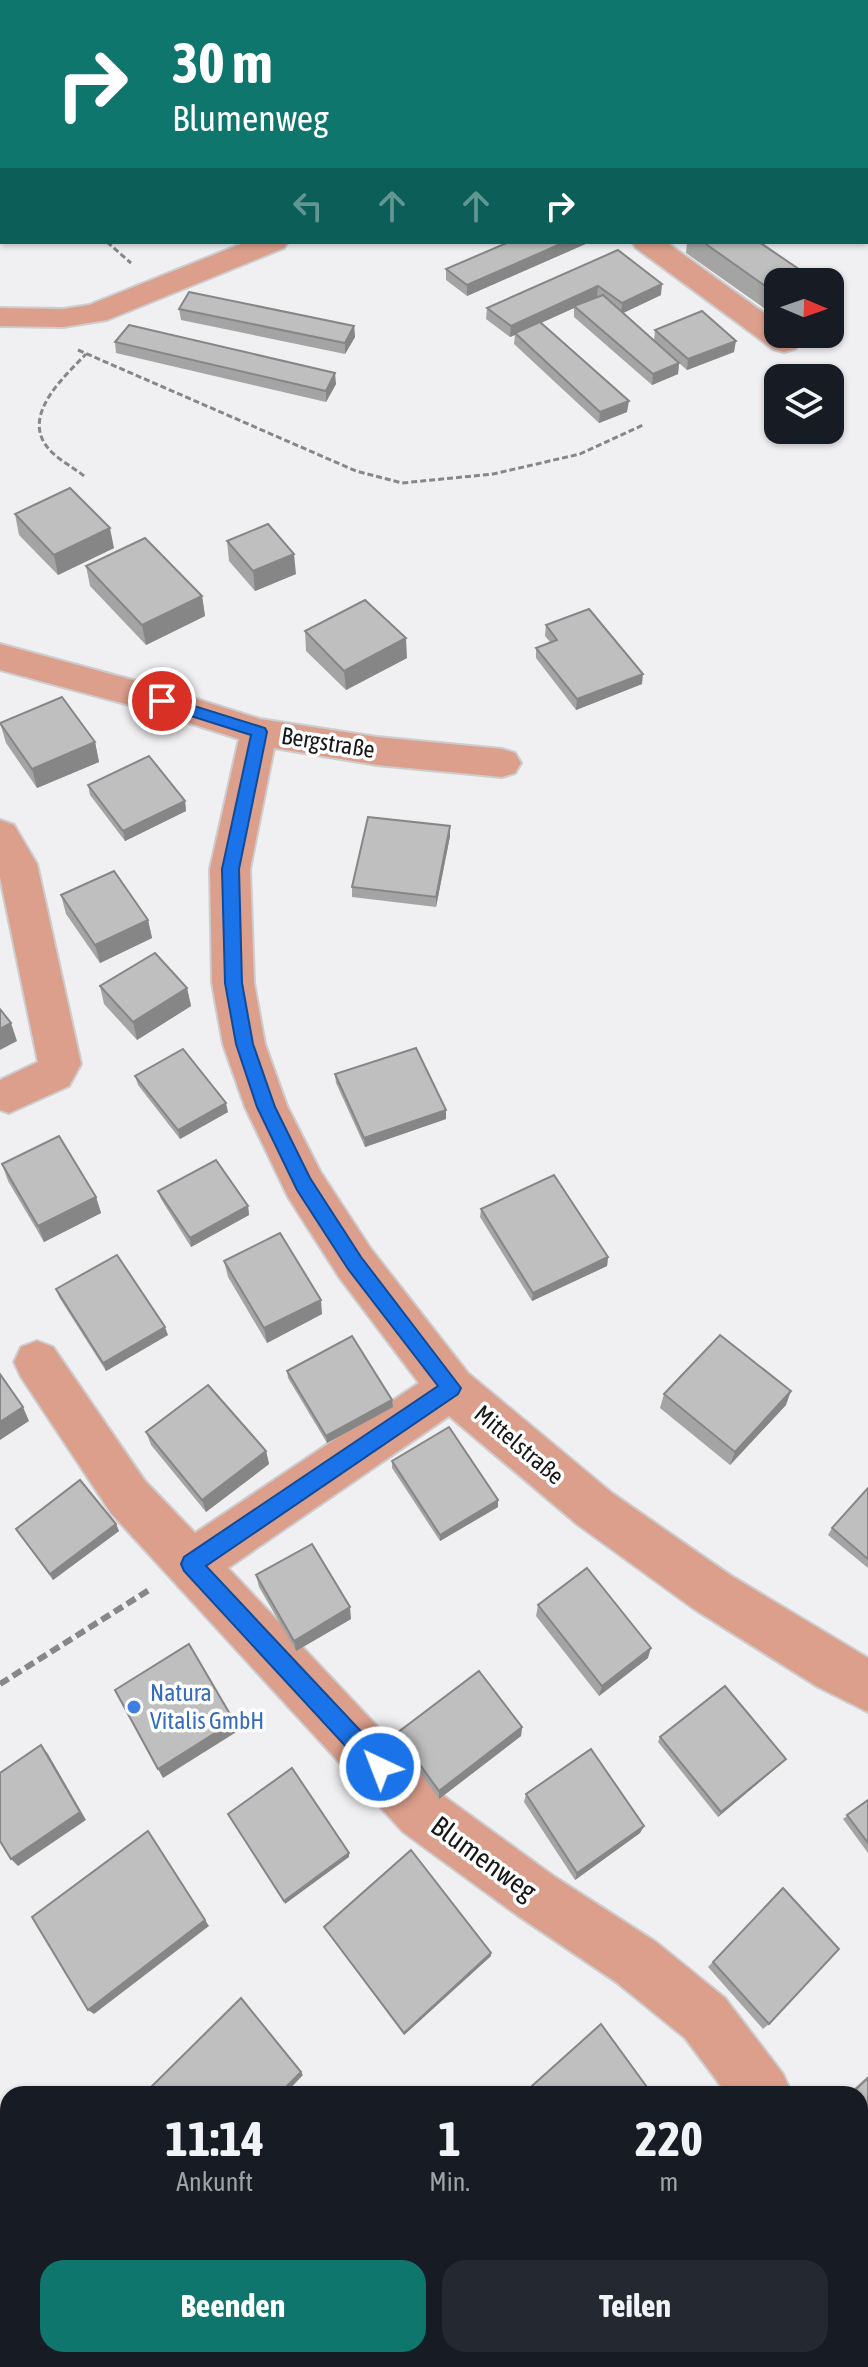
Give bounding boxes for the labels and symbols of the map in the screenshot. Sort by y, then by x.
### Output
north arrow [764,268,844,348]
pin [128,667,196,735]
street label: Bergstraße [279,722,377,763]
street label: Mittelstraße [469,1400,569,1490]
place label: Natura Vitalis GmbH [150,1679,264,1734]
marker: Natura Vitalis GmbH [125,1698,143,1716]
position arrow [338,1725,422,1809]
street label: Blumenweg [425,1809,543,1907]

